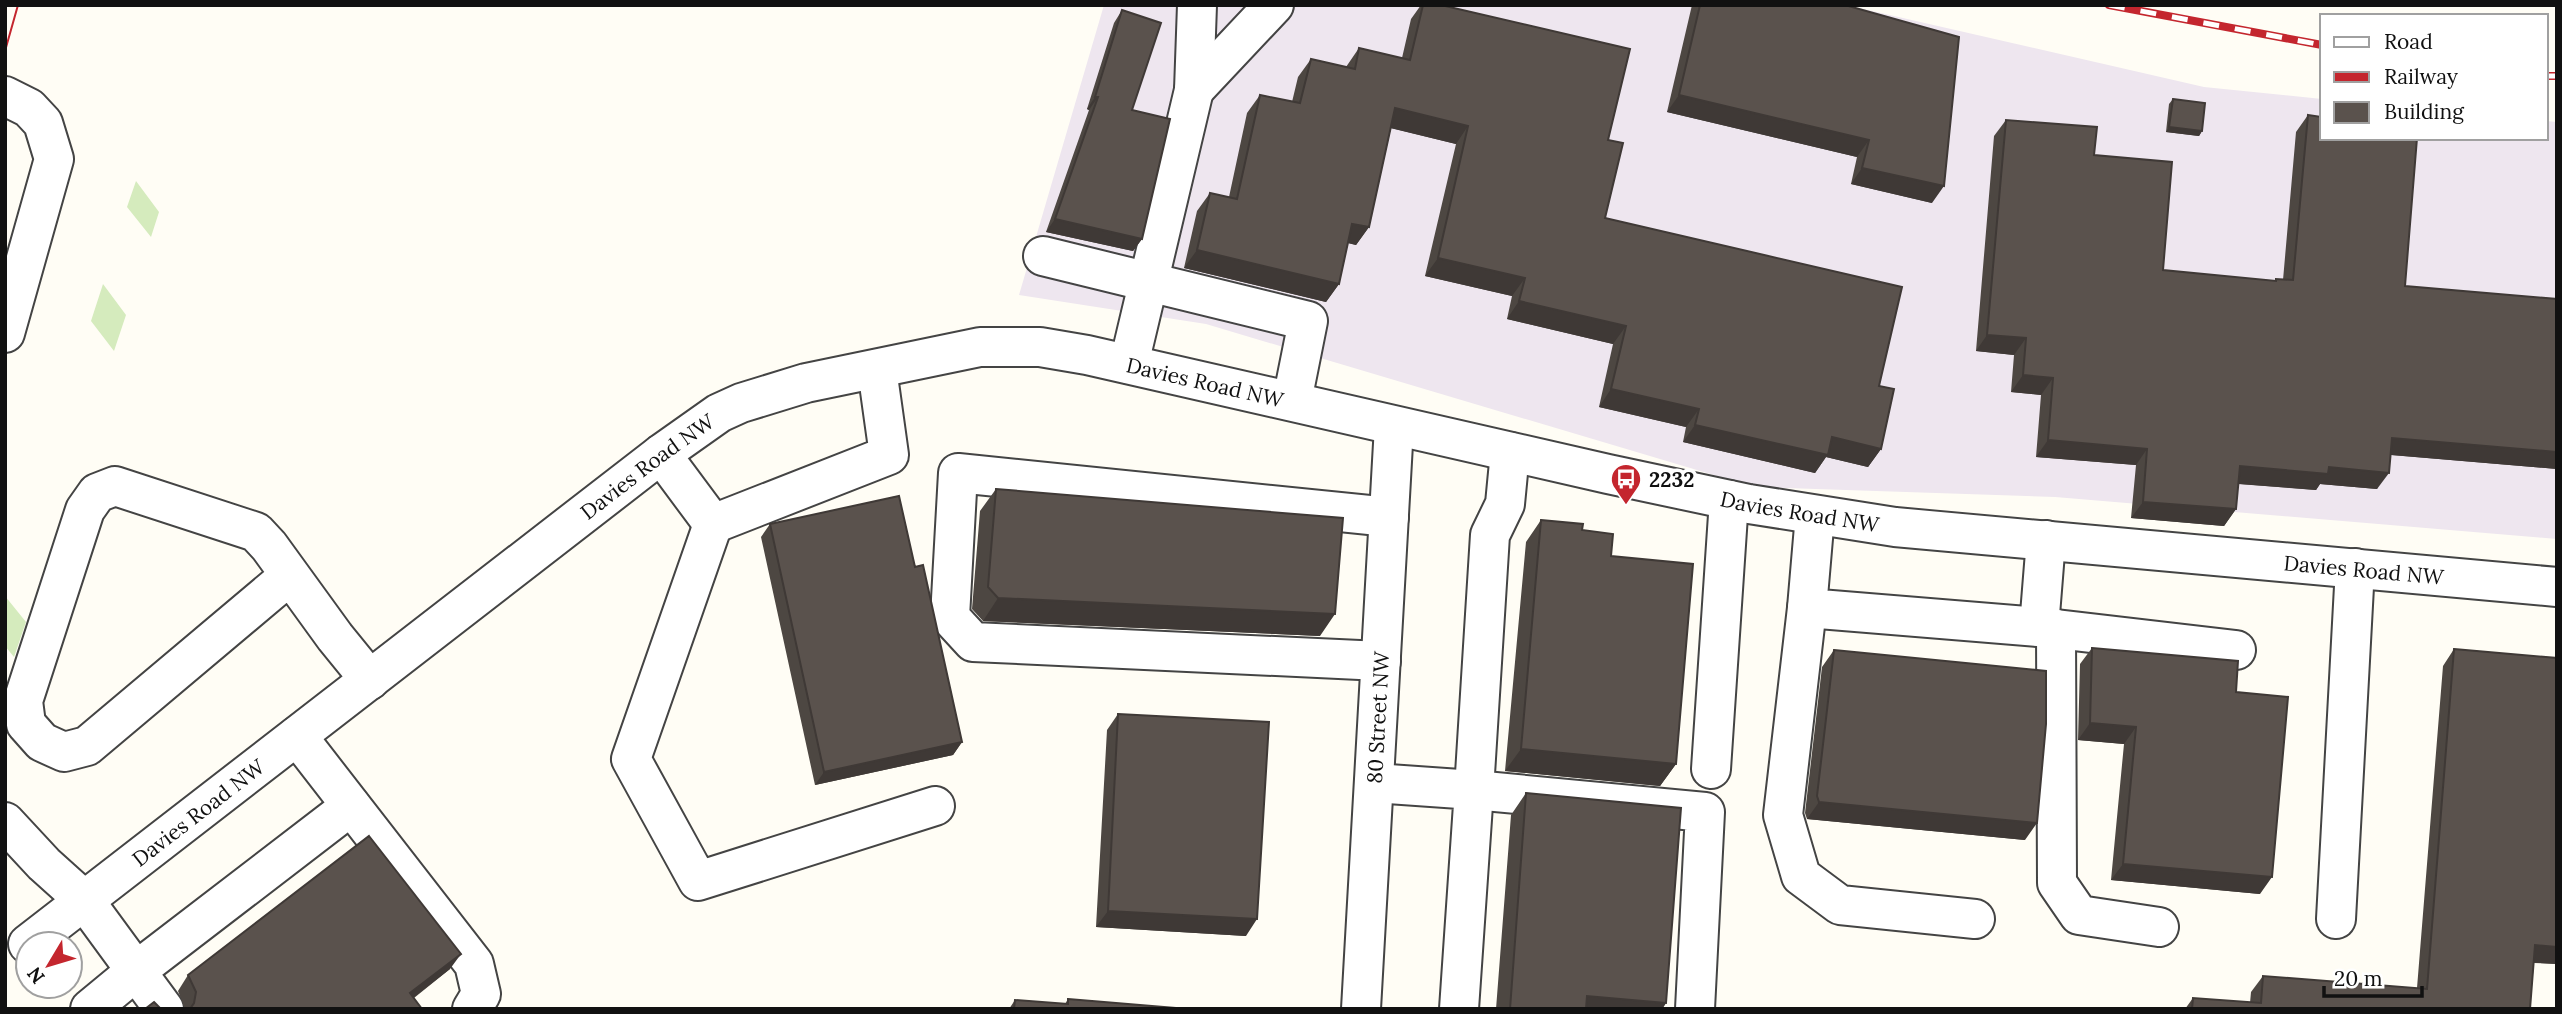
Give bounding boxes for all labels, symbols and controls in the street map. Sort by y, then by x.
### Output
legend [2320,14,2548,140]
text: Road [2384,28,2433,55]
text: Railway [2384,63,2458,90]
text: Building [2384,98,2464,125]
street label: Davies Road NW [1124,351,1287,413]
street label: Davies Road NW [575,407,720,525]
bus stop icon: 2232 [1609,462,1643,506]
place label: 2232 [1649,466,1694,493]
street label: Davies Road NW [1718,485,1882,538]
street label: Davies Road NW [2283,549,2446,590]
street label: 80 Street NW [1360,649,1395,784]
street label: Davies Road NW [126,752,271,872]
north arrow [14,930,84,1000]
scale bar [2324,954,2422,998]
text: N [21,962,50,989]
text: 20 m [2334,965,2383,992]

